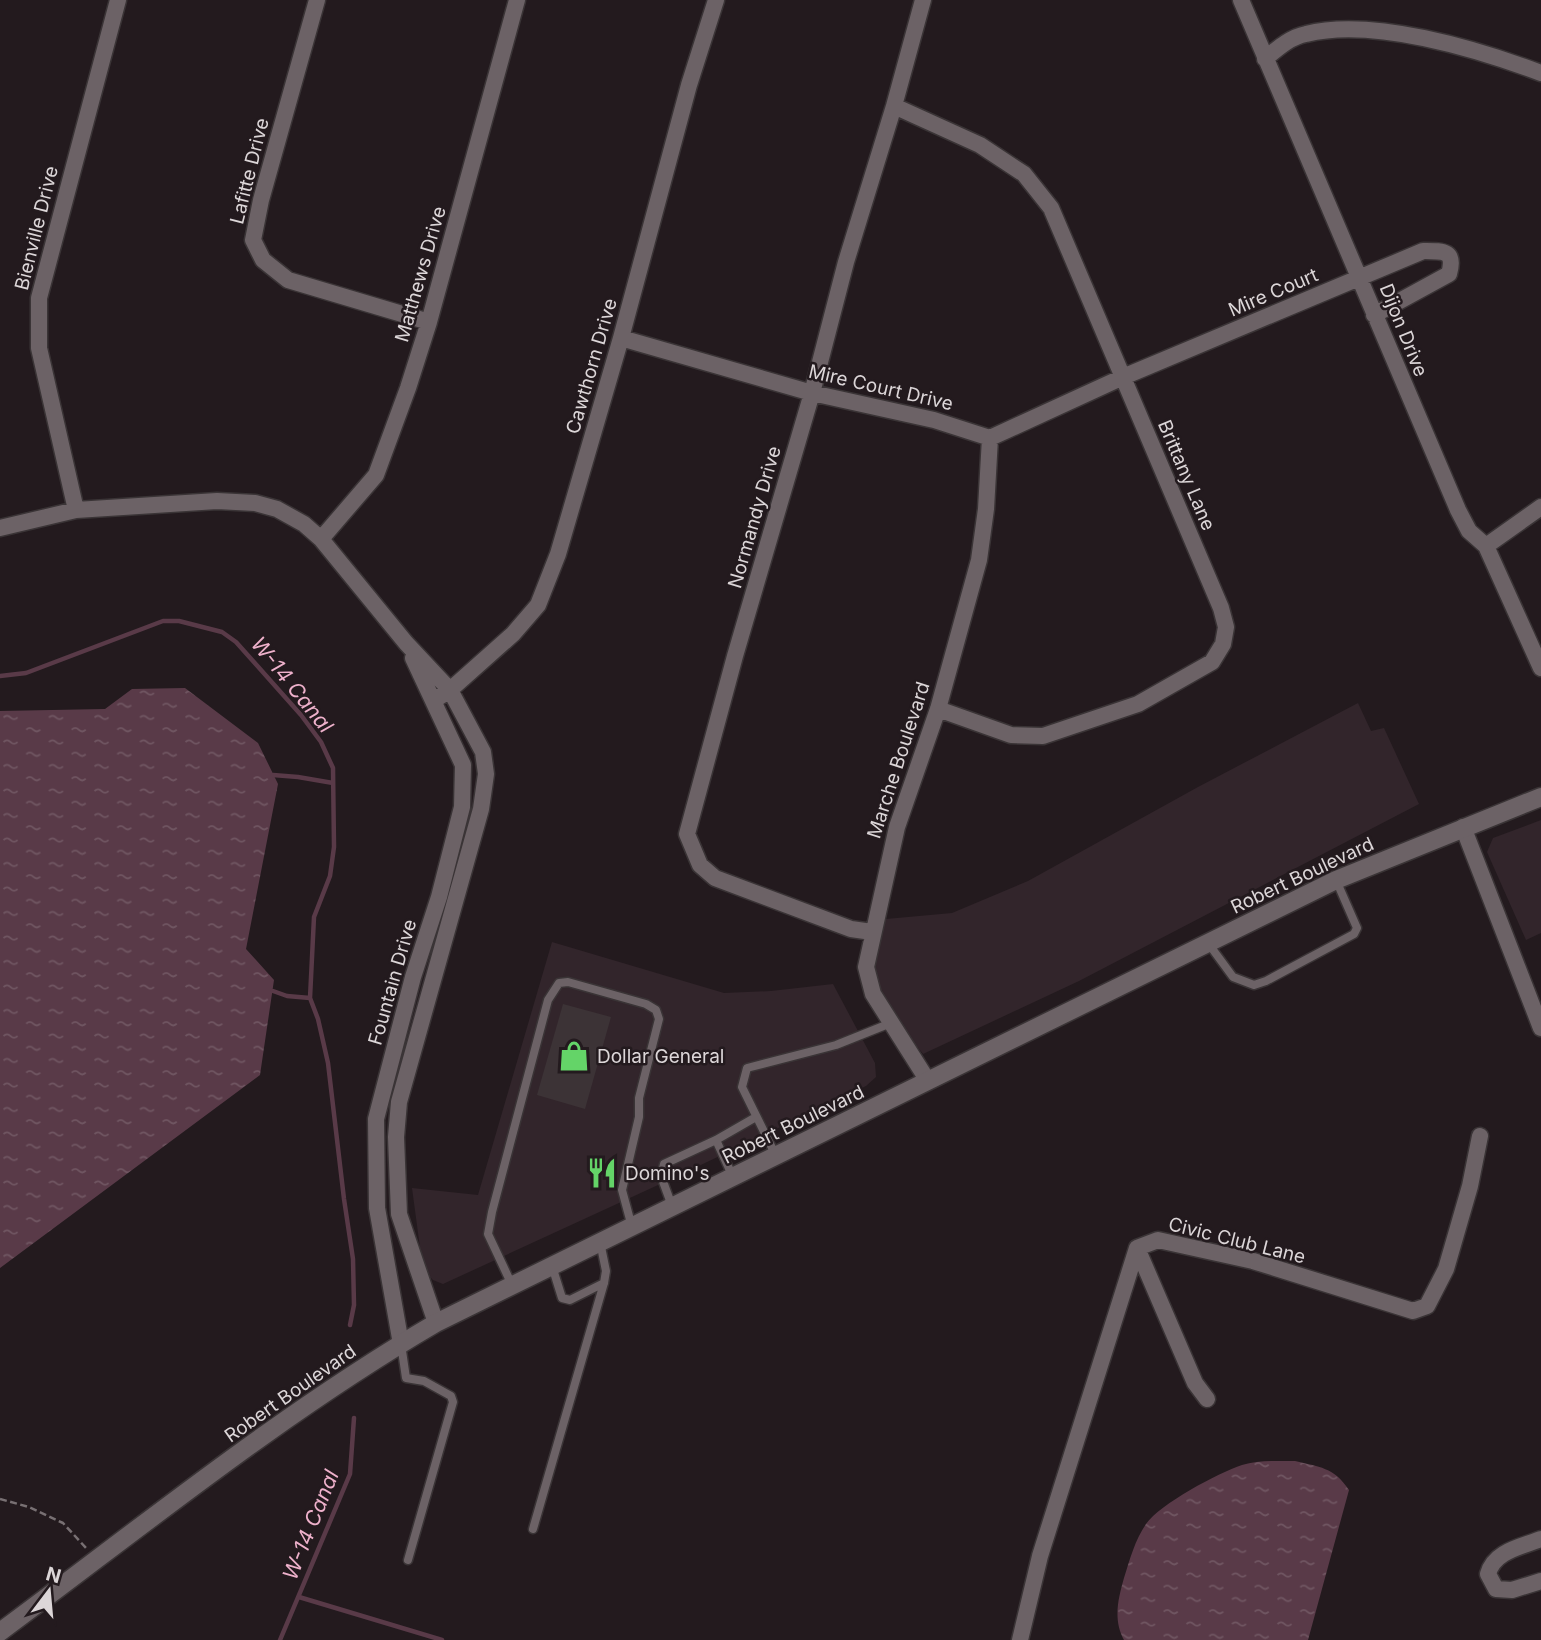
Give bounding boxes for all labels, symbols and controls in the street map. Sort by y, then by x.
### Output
street label: Lafitte Drive [225,116,274,226]
street label: Bienville Drive [10,164,63,293]
street label: Matthews Drive [390,204,451,345]
street label: Mire Court [1225,263,1322,322]
street label: Dijon Drive [1375,280,1433,380]
street label: Cawthorn Drive [561,296,622,437]
street label: Mire Court Drive [806,360,955,415]
street label: Brittany Lane [1153,416,1220,534]
street label: Normandy Drive [723,444,786,591]
water label: W-14 Canal [246,632,339,738]
street label: Marche Boulevard [862,679,935,841]
street label: Robert Boulevard [1227,832,1377,919]
street label: Fountain Drive [364,917,421,1048]
shop icon: Dollar General [557,1039,591,1073]
place label: Dollar General [597,1045,724,1068]
street label: Robert Boulevard [718,1080,868,1169]
restaurant icon: Domino's [585,1156,619,1190]
place label: Domino's [625,1162,709,1185]
street label: Civic Club Lane [1166,1212,1308,1269]
street label: Robert Boulevard [220,1339,360,1447]
water label: W-14 Canal [277,1466,344,1583]
north arrow [14,1556,84,1626]
text: N [43,1562,64,1588]

